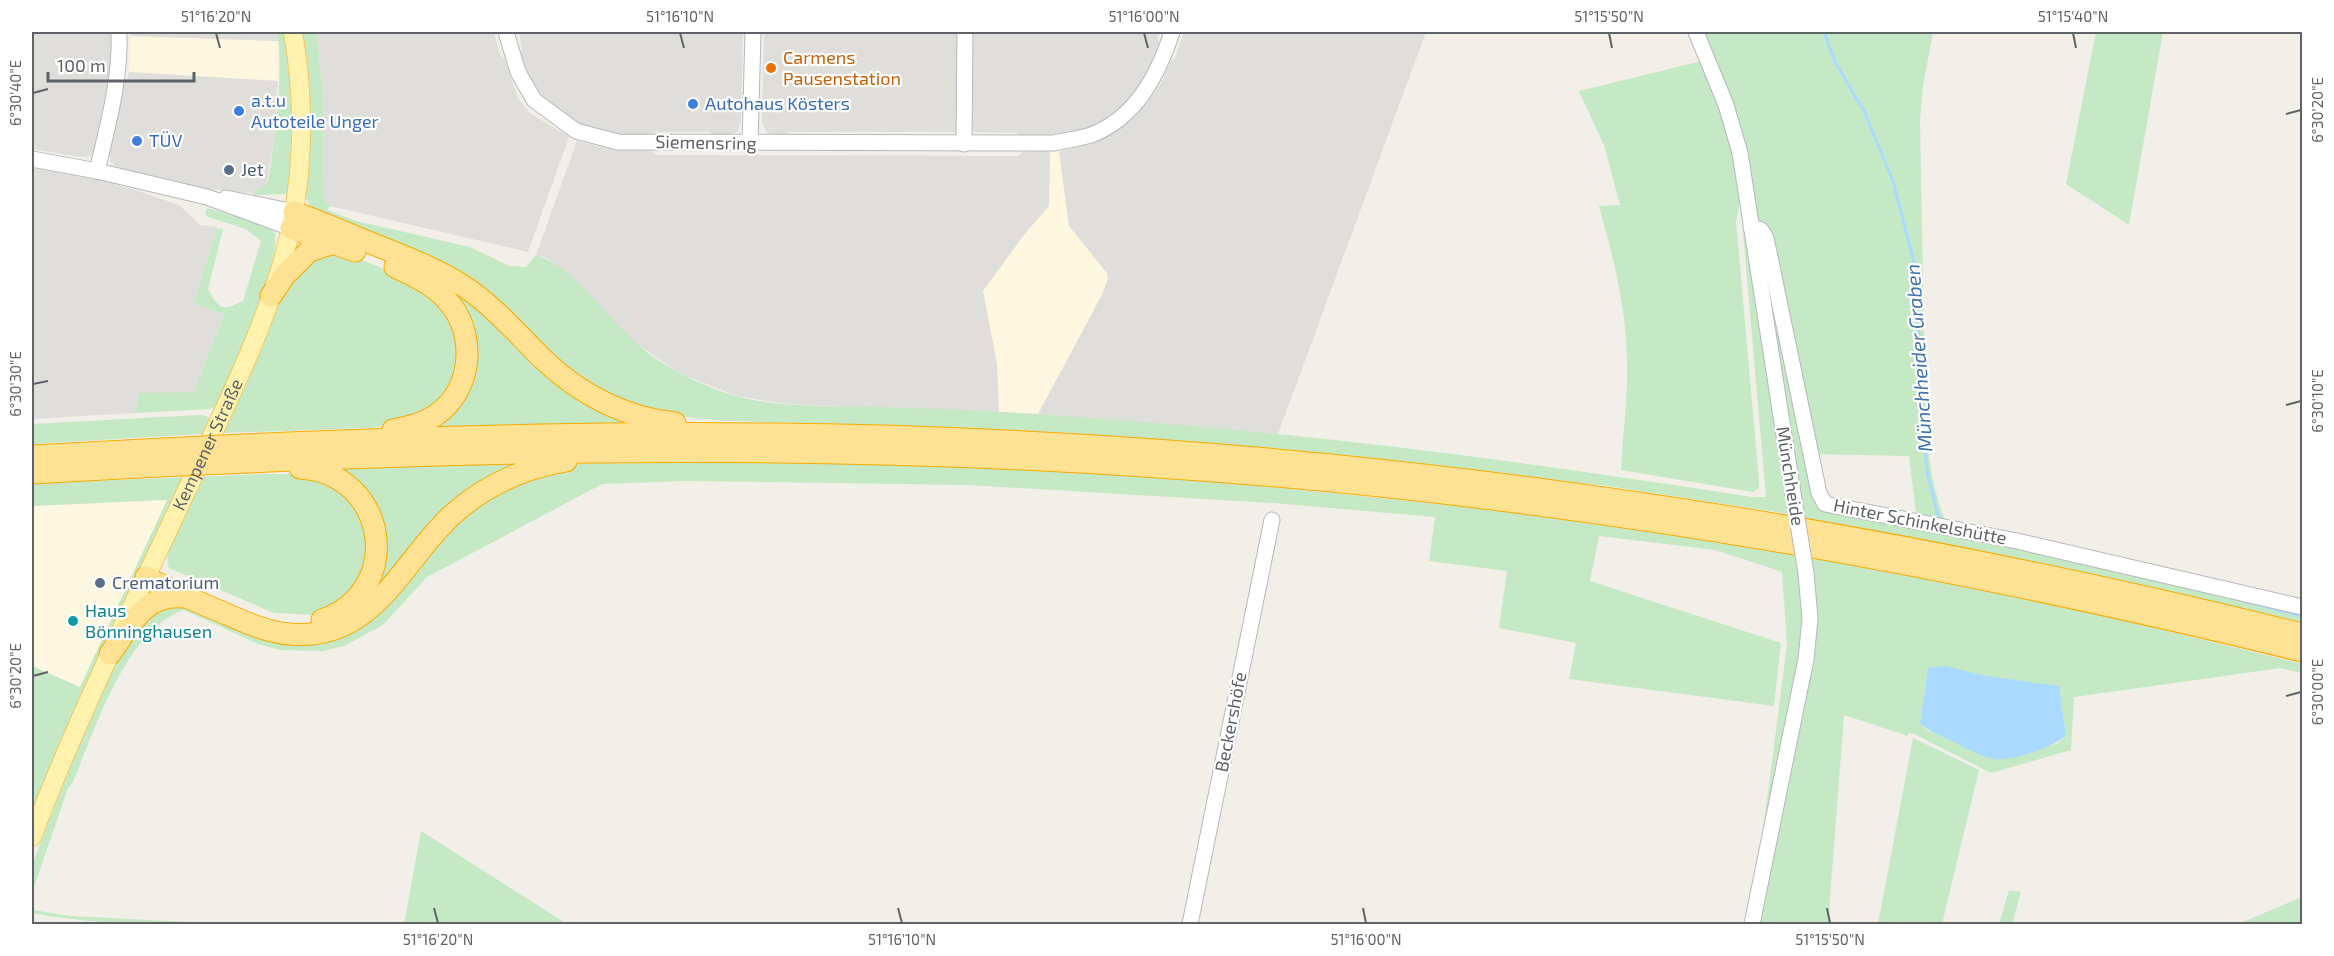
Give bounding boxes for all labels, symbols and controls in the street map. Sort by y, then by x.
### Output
text: 51°16'20"N [181,7,251,25]
text: 51°16'10"N [646,7,714,25]
text: 51°16'00"N [1108,7,1180,25]
text: 51°15'50"N [1574,7,1644,25]
text: 51°15'40"N [2038,7,2108,25]
scale bar [48,45,194,83]
place label: Carmens Pausenstation [783,46,901,89]
text: 100 m [57,54,106,76]
text: 6°30'40"E [6,60,24,126]
marker: Carmens Pausenstation [764,61,778,75]
text: 6°30'20"E [2308,77,2326,143]
place label: a.t.u Autoteile Unger [251,89,379,132]
place label: Autohaus Kösters [705,92,850,114]
marker: Autohaus Kösters [686,97,700,111]
marker: a.t.u Autoteile Unger [232,104,246,118]
place label: TÜV [149,129,182,151]
street label: Siemensring [655,130,757,154]
marker: TÜV [130,134,144,148]
place label: Jet [241,158,264,180]
marker: Jet [222,163,236,177]
water label: Münchheider Graben [1899,263,1937,453]
text: 6°30'30"E [6,351,24,417]
text: 6°30'10"E [2308,369,2326,433]
street label: Kempener Straße [167,375,247,514]
street label: Münchheide [1772,425,1810,527]
street label: Hinter Schinkelshütte [1832,493,2009,549]
place label: Crematorium [112,571,219,593]
marker: Crematorium [93,576,107,590]
place label: Haus Bönninghausen [85,599,212,642]
marker: Haus Bönninghausen [66,614,80,628]
text: 6°30'20"E [6,643,24,709]
text: 6°30'00"E [2308,659,2326,725]
street label: Beckershöfe [1210,670,1251,774]
text: 51°16'20"N [403,930,473,948]
text: 51°16'10"N [868,930,936,948]
text: 51°16'00"N [1330,930,1402,948]
text: 51°15'50"N [1795,930,1865,948]

